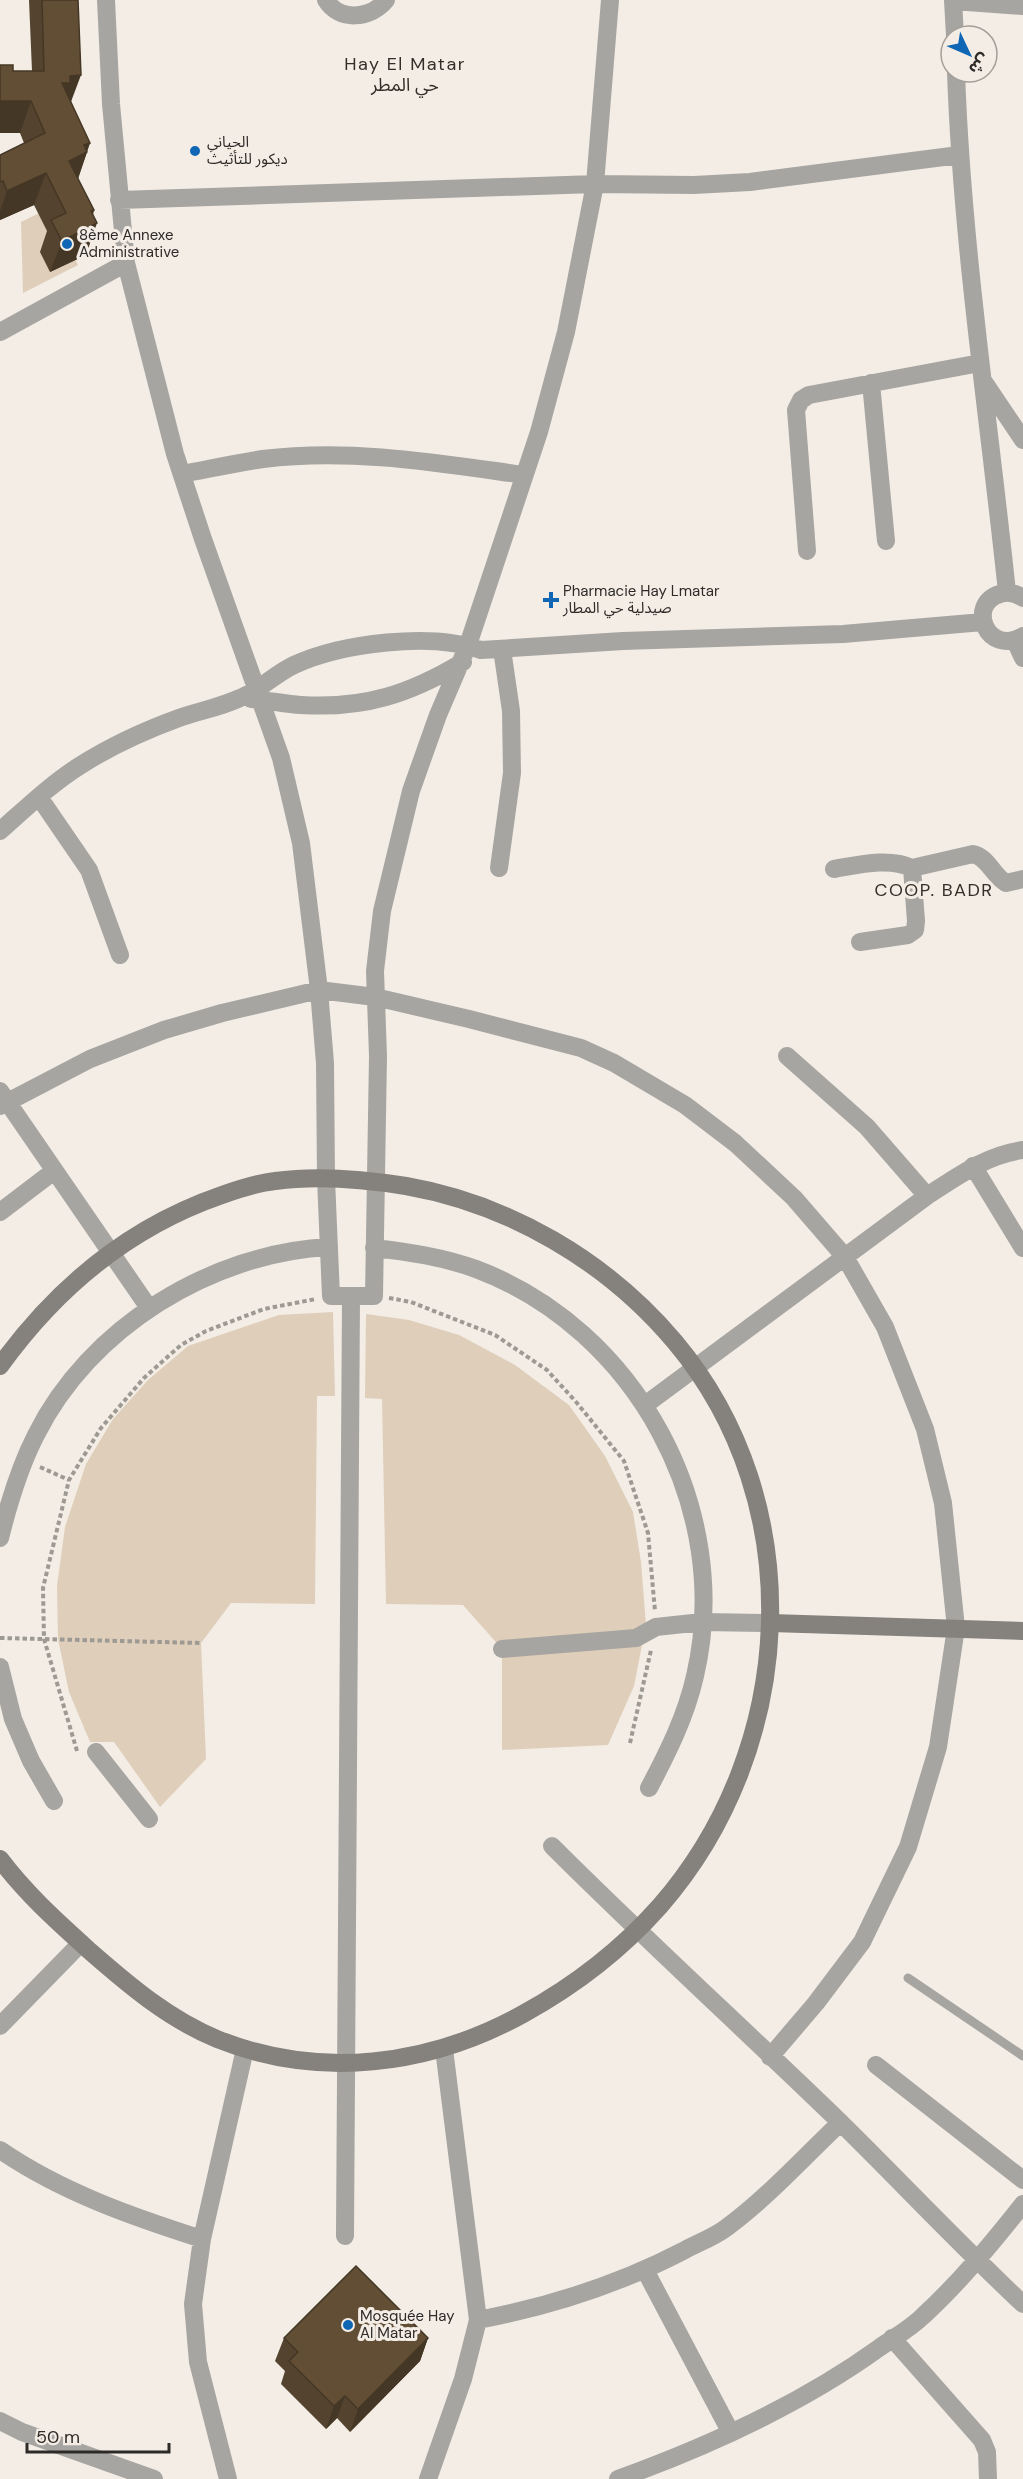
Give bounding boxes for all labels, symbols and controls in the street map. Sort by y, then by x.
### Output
north arrow [939,24,999,84]
text: ش [964,49,995,79]
district label: Hay El Matar حي المطر [344,52,466,98]
place label: الحياني ديكور للتأثيث [207,132,288,169]
marker: الحياني ديكور للتأثيث [188,144,202,158]
place label: 8ème Annexe Administrative [79,225,179,262]
marker: 8ème Annexe Administrative [60,237,74,251]
place label: Pharmacie Hay Lmatar صيدلية حي المطار [562,581,720,619]
marker: Pharmacie Hay Lmatar صيدلية حي المطار [544,593,558,607]
district label: COOP. BADR [875,878,993,902]
place label: Mosquée Hay Al Matar [360,2306,455,2343]
marker: Mosquée Hay Al Matar [341,2318,355,2332]
scale bar [27,2416,170,2454]
text: 50 m [36,2425,80,2449]

